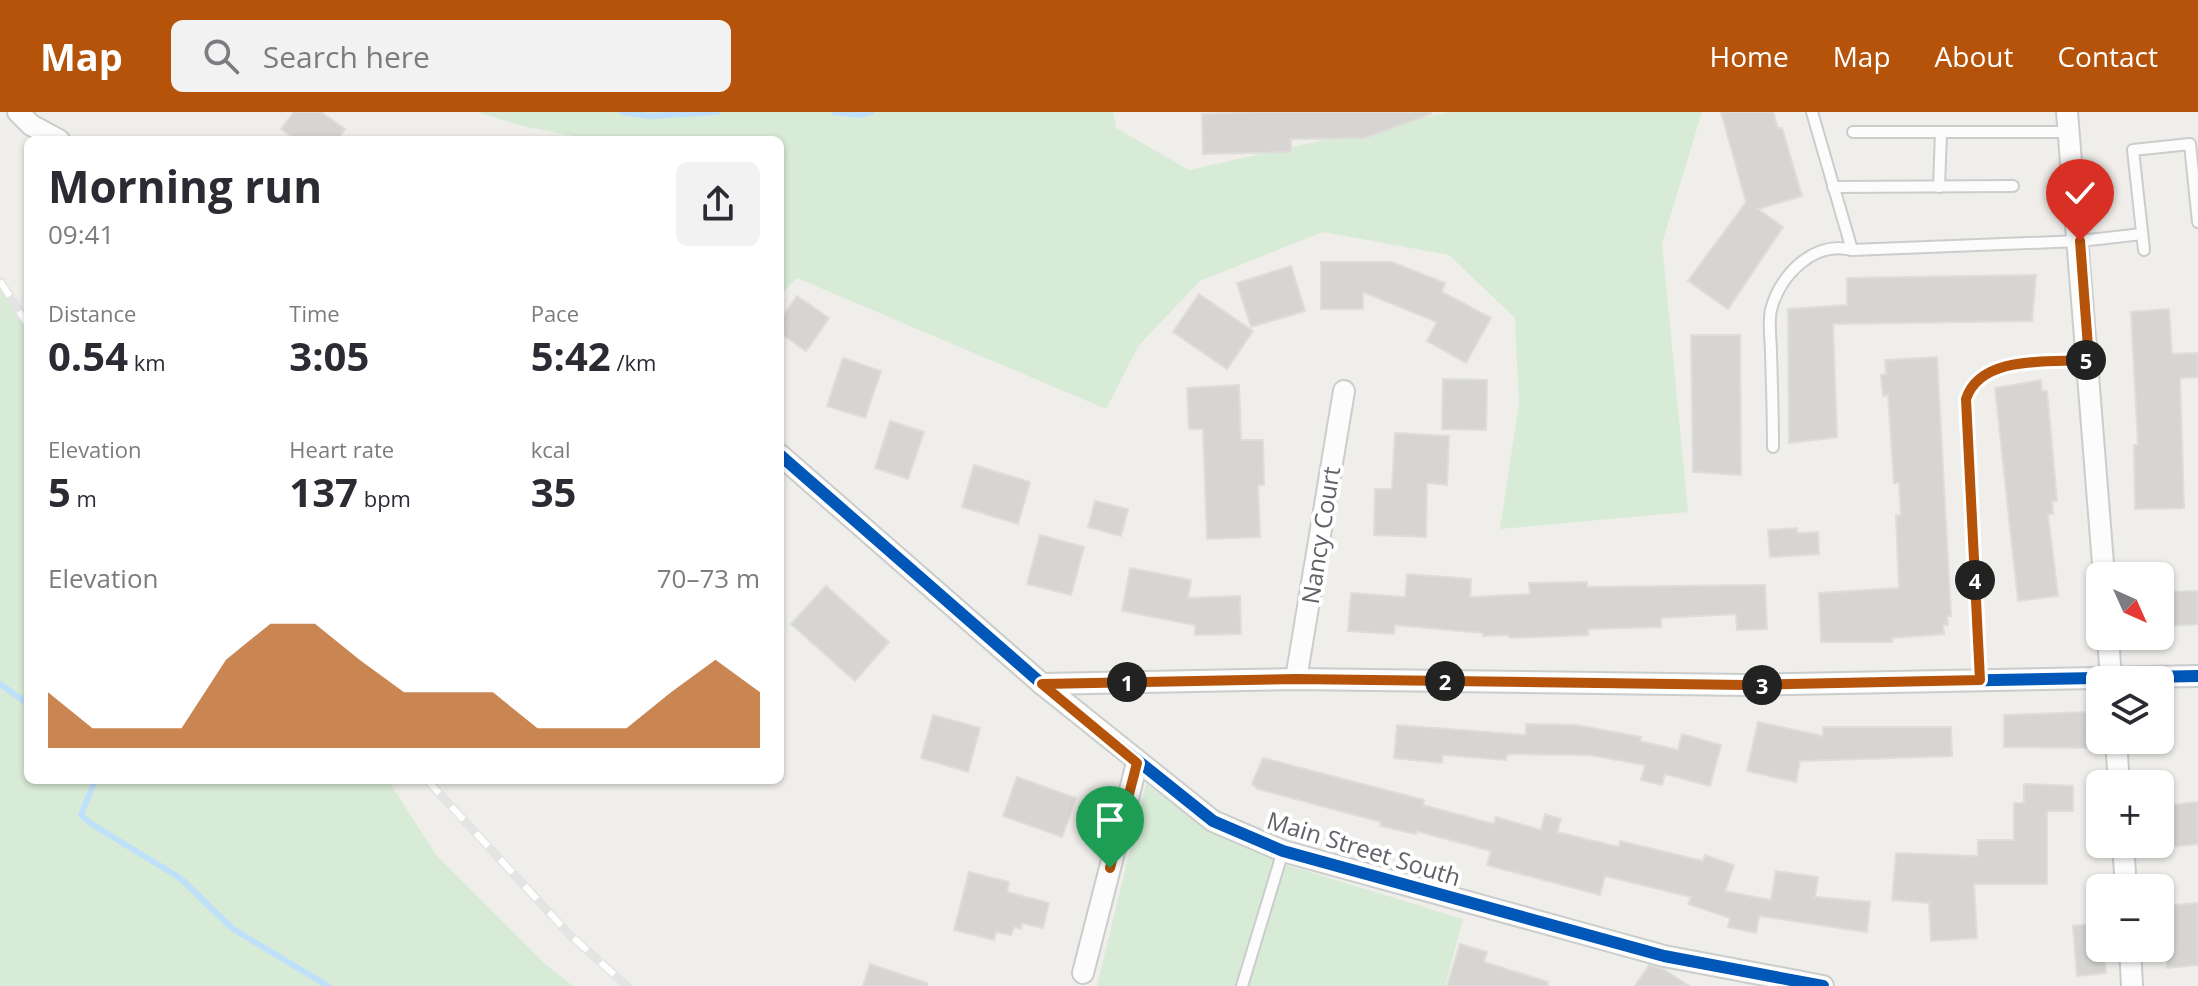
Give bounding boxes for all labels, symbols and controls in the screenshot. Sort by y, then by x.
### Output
search box [171,20,731,92]
text: Map [40,30,123,82]
icon: search [199,34,243,78]
text: Search here [263,36,430,77]
text: Home [1710,37,1789,75]
text: Map [1833,37,1891,75]
text: About [1935,37,2013,75]
text: Contact [2057,37,2158,75]
text: Morning run [48,156,322,216]
pin [2046,159,2114,241]
button: share [676,162,760,246]
icon: check [2058,171,2102,215]
text: 09:41 [48,216,114,252]
text: Distance [48,298,136,328]
text: Time [289,298,340,328]
text: Pace [531,298,579,328]
text: 0.54 [48,328,128,383]
text: 3:05 [289,328,369,383]
text: 5:42 [531,328,611,383]
pin: 5 [2066,340,2106,380]
text: 5 [2080,345,2092,375]
text: km [128,347,166,377]
text: /km [611,347,656,377]
text: Elevation [48,434,141,464]
text: Heart rate [289,434,394,464]
text: kcal [531,434,571,464]
text: 5 [48,464,71,519]
text: 137 [289,464,358,519]
text: 35 [531,464,576,519]
street label: Nancy Court [1293,464,1347,606]
text: m [71,483,97,513]
text: bpm [358,483,411,513]
text: Elevation [48,560,158,596]
text: 70–73 m [657,560,760,596]
pin: 4 [1955,560,1995,600]
north arrow [2086,562,2174,650]
map controls [2086,562,2174,962]
text: 4 [1969,565,1981,595]
pin: 2 [1425,661,1465,701]
pin: 1 [1107,662,1147,702]
pin: 3 [1742,665,1782,705]
text: 2 [1439,666,1451,696]
button: layers [2086,666,2174,754]
text: 1 [1121,667,1133,697]
text: 3 [1756,670,1768,700]
button: + [2086,770,2174,858]
pin [1076,786,1144,868]
icon: arrive [1088,798,1132,842]
street label: Main Street South [1263,803,1465,893]
button: − [2086,874,2174,962]

